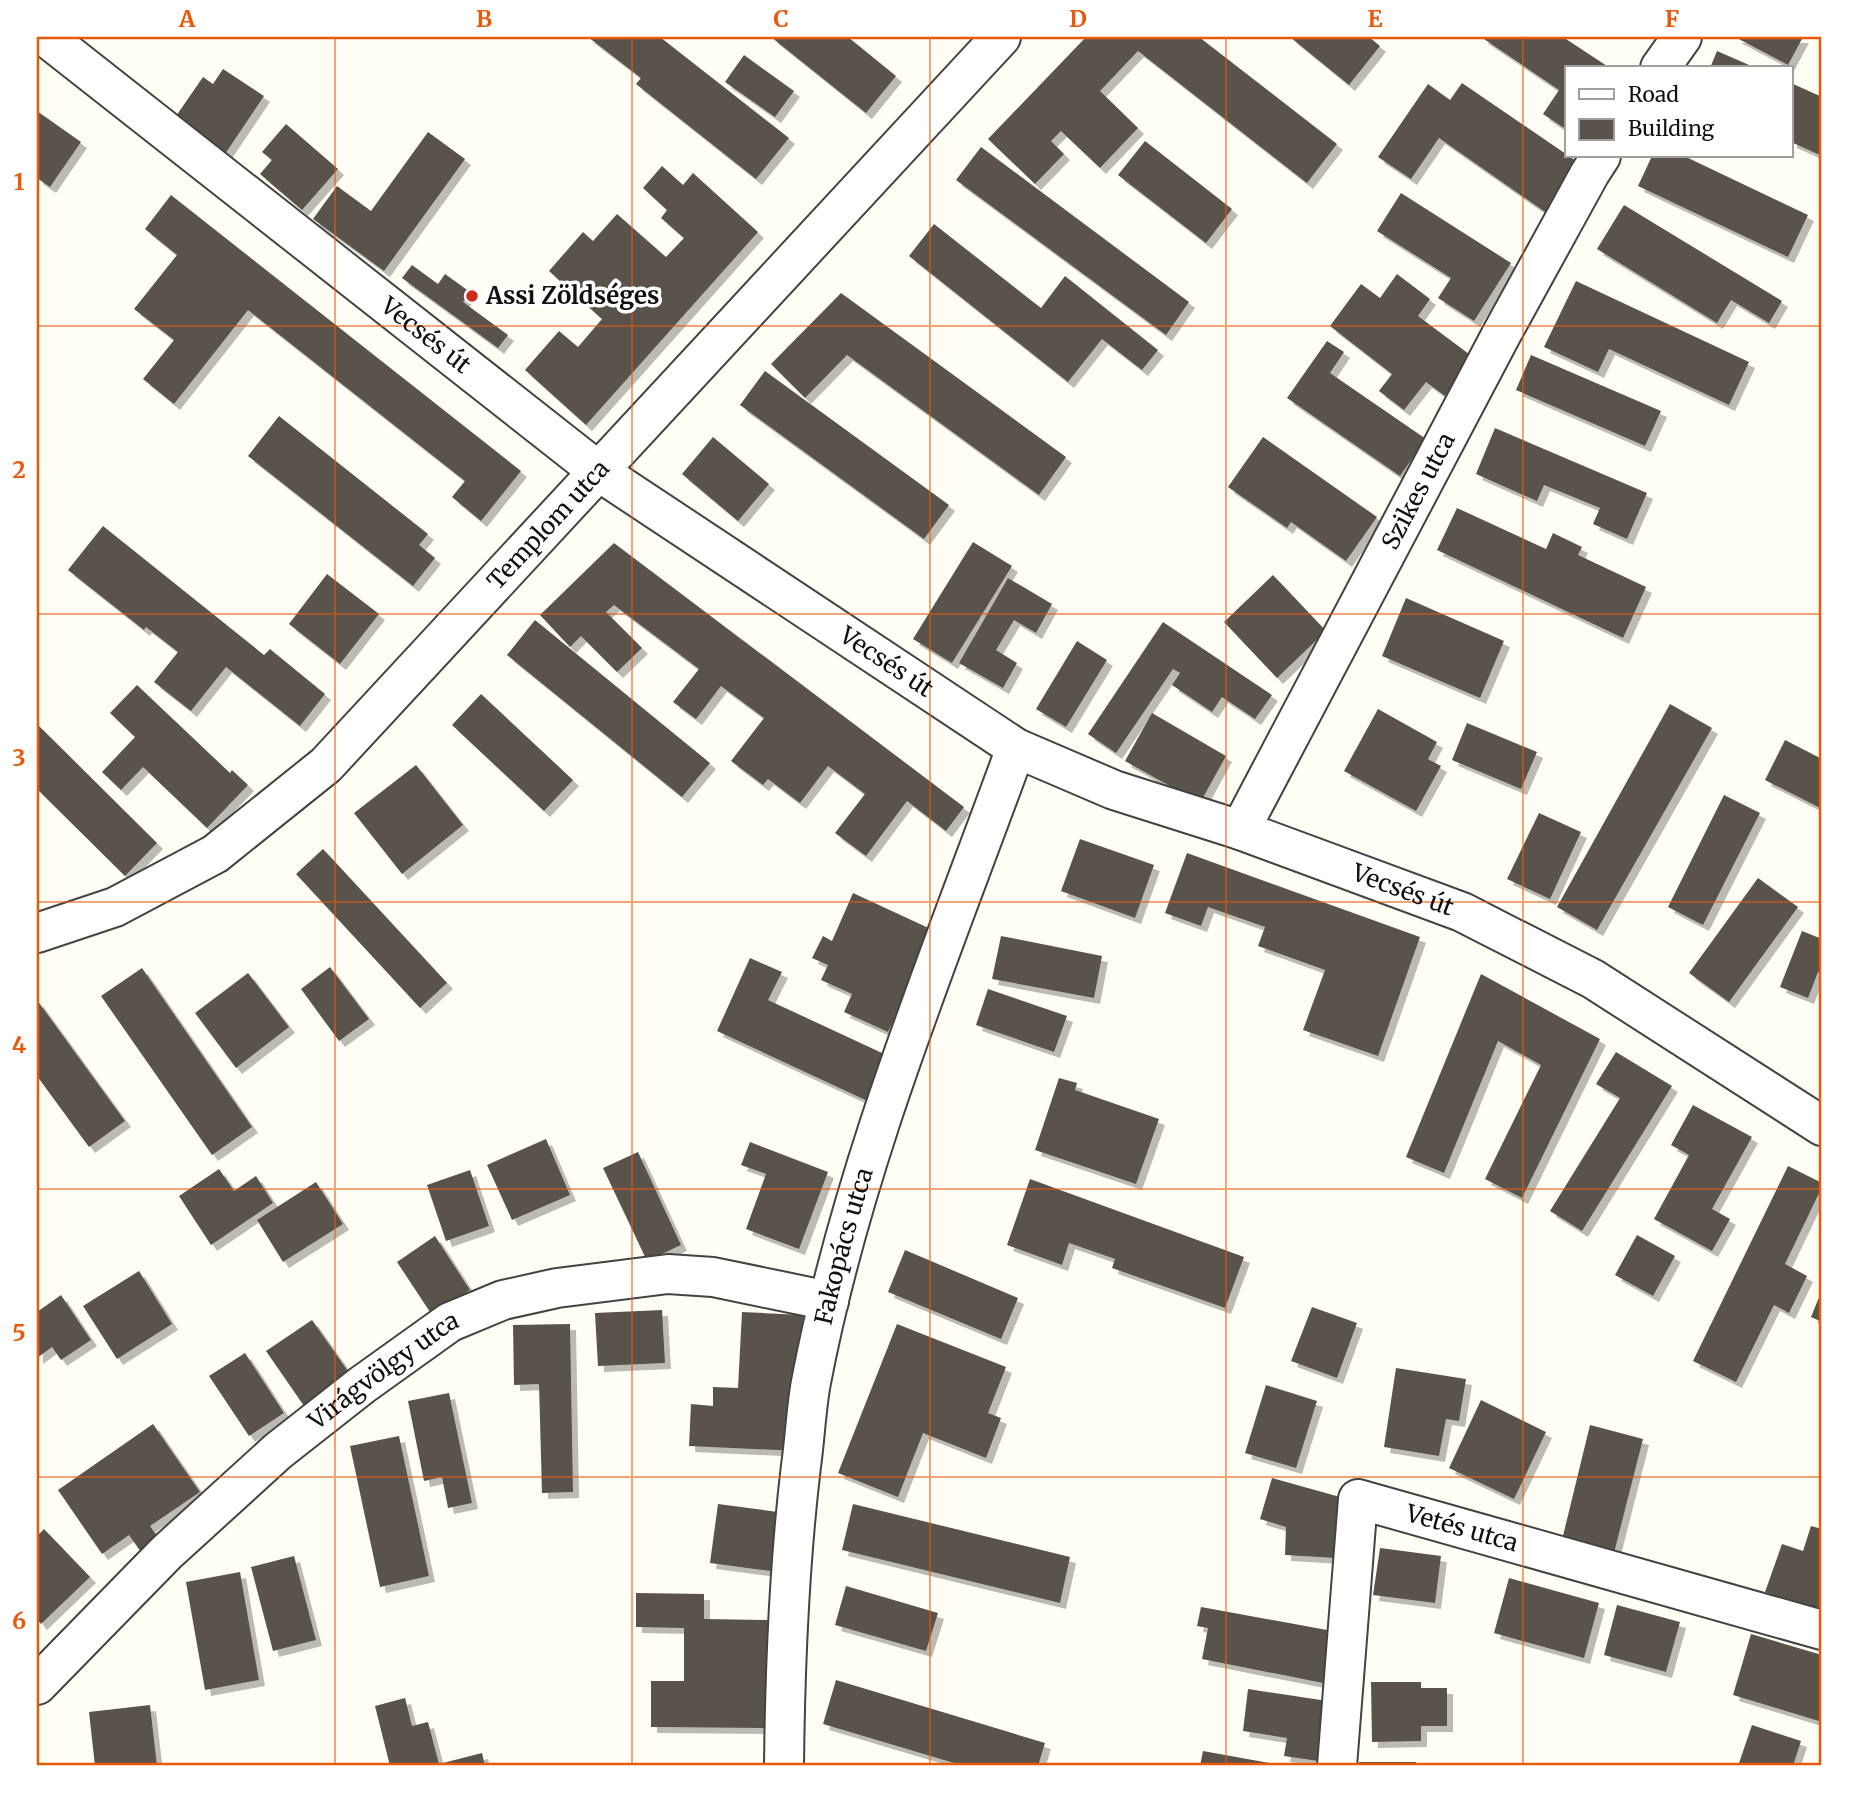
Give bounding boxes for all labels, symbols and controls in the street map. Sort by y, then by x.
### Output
text: A [178,4,196,33]
text: B [476,4,492,33]
text: C [773,4,789,33]
text: D [1069,4,1087,33]
text: E [1367,4,1383,33]
text: F [1665,4,1679,33]
legend [1565,66,1792,158]
text: Road [1628,81,1679,108]
text: Building [1628,115,1715,142]
text: 1 [14,167,25,196]
place label: Assi Zöldséges [485,280,659,311]
marker: Assi Zöldséges [464,288,480,304]
street label: Vecsés út [374,290,478,380]
street label: Szikes utca [1375,427,1462,555]
street label: Templom utca [480,453,616,596]
text: 2 [12,455,26,484]
street label: Vecsés út [833,619,940,704]
text: 3 [12,743,26,772]
street label: Vecsés út [1347,856,1459,923]
text: 4 [12,1030,27,1059]
street label: Fakopács utca [808,1164,880,1328]
street label: Virágvölgy utca [301,1304,463,1437]
text: 5 [12,1318,26,1347]
street label: Vetés utca [1402,1497,1522,1558]
text: 6 [12,1606,26,1635]

